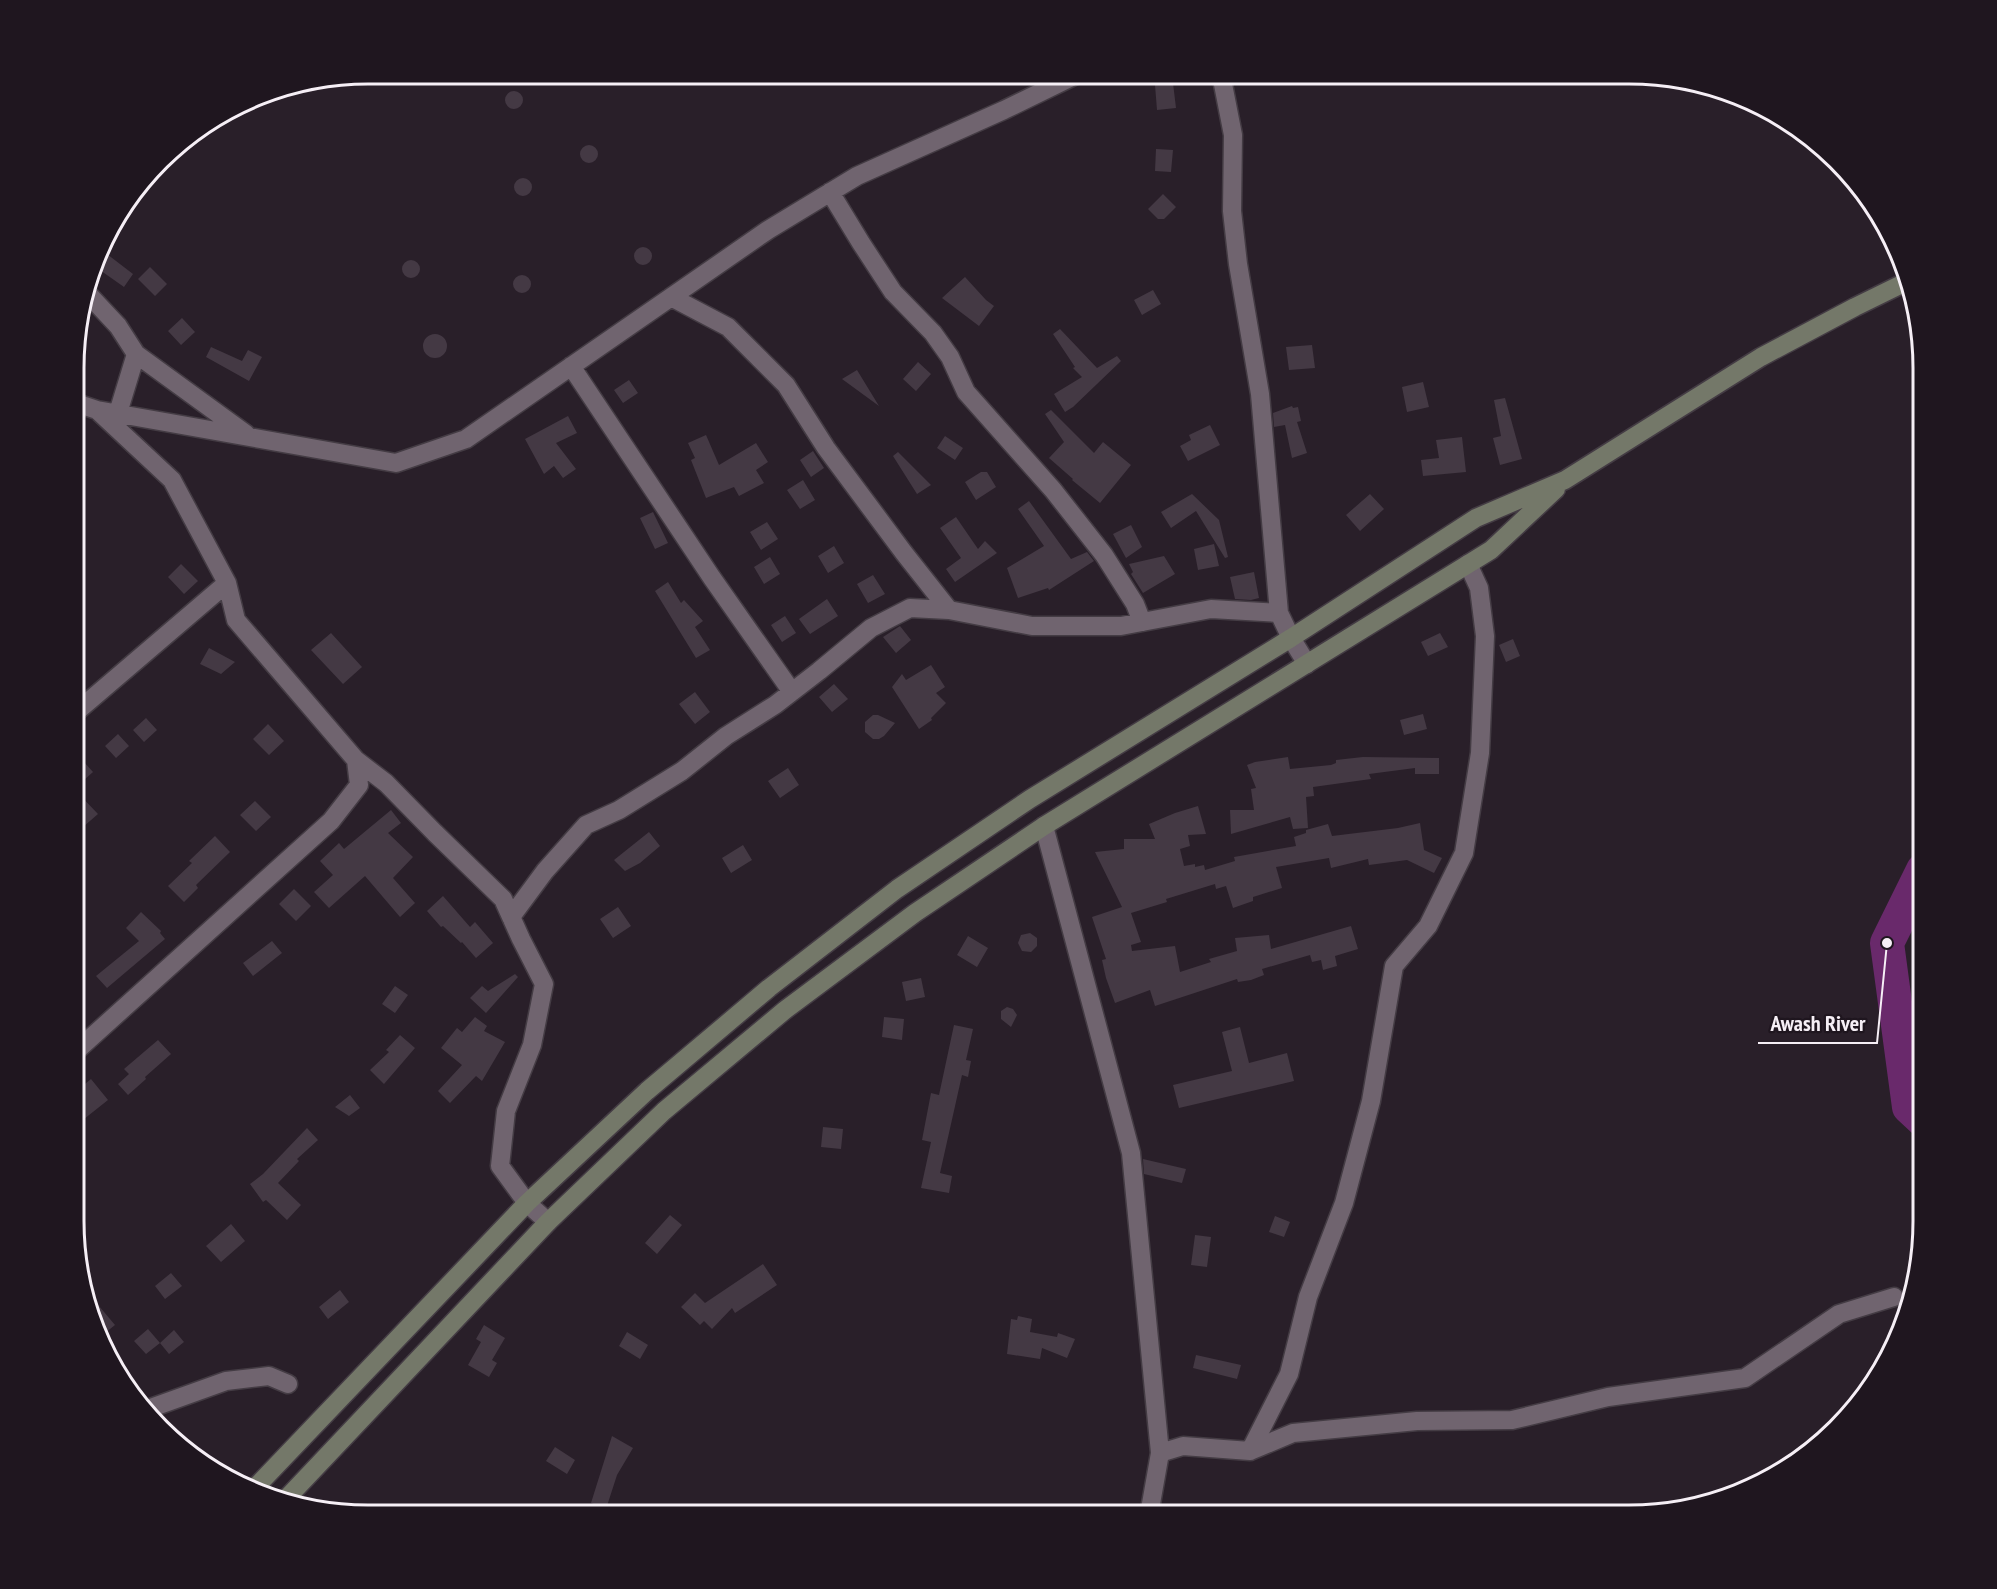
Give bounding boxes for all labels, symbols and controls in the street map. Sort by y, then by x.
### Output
callout: Awash River [1758,1003,1877,1043]
text: Awash River [1769,1009,1866,1037]

